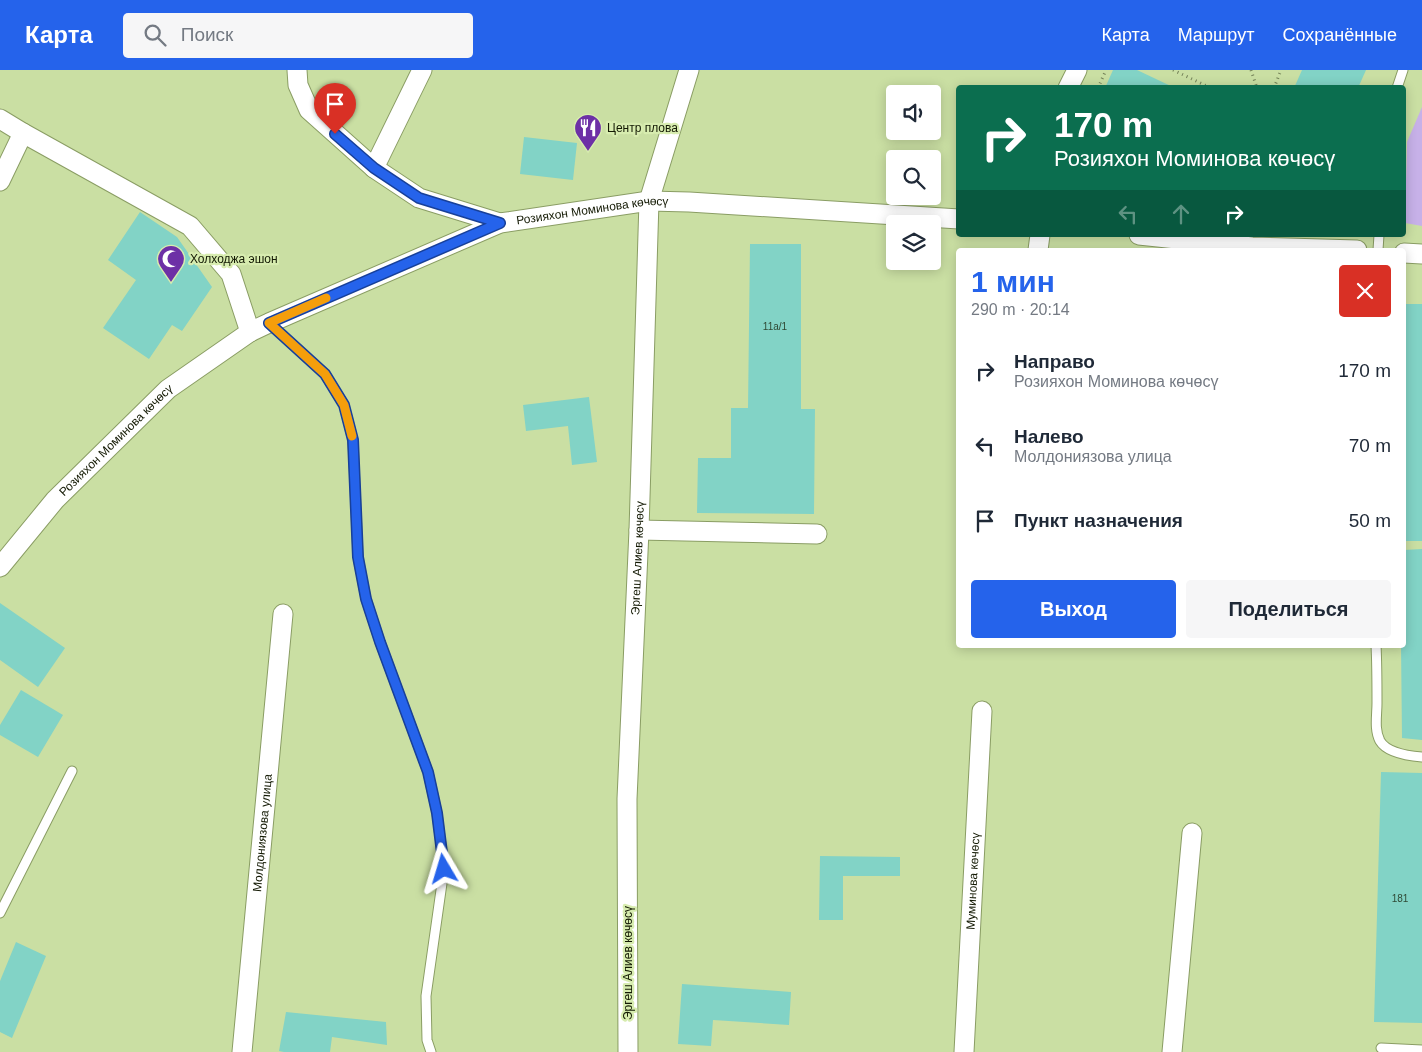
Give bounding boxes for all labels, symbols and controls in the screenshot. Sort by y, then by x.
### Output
search box [123,13,473,58]
text: Карта [25,21,93,48]
icon: search [141,21,169,49]
text: Поиск [181,24,233,45]
text: Карта [1102,25,1150,45]
text: Маршрут [1178,25,1254,45]
text: Сохранённые [1282,25,1397,45]
pin [314,83,356,134]
map controls [886,85,941,270]
button: sound [886,85,941,140]
icon: arrive [321,90,349,118]
icon: right [971,105,1036,170]
text: 170 m [1054,105,1153,144]
restaurant icon: Центр плова [573,113,603,152]
place label: Центр плова [607,121,678,135]
text: Розияхон Моминова көчөсү [1054,146,1335,171]
button: search [886,150,941,205]
street label: Розияхон Моминова көчөсү [515,194,669,228]
icon: left [1114,200,1142,228]
icon: ahead [1167,200,1195,228]
icon: right [1220,200,1248,228]
button: layers [886,215,941,270]
mosque icon: Холходжа эшон [156,244,186,283]
place label: Холходжа эшон [190,252,278,266]
text: 1 мин [971,265,1055,298]
button: close [1339,265,1391,317]
text: 290 m · 20:14 [971,301,1070,318]
house number: 11а/1 [763,321,788,332]
text: Направо [1014,351,1095,372]
icon: right [971,357,999,385]
text: 170 m [1338,360,1391,381]
text: Розияхон Моминова көчөсү [1014,373,1219,390]
street label: Розияхон Моминова көчөсү [56,381,175,499]
text: Налево [1014,426,1084,447]
icon: left [971,432,999,460]
text: 70 m [1349,435,1391,456]
text: Молдониязова улица [1014,448,1172,465]
street label: Эргеш Алиев көчөсү [628,501,647,616]
icon: arrive [971,507,999,535]
text: Пункт назначения [1014,510,1183,531]
text: 50 m [1349,510,1391,531]
button: Выход [971,580,1176,638]
button: Поделиться [1186,580,1391,638]
street label: Молдониязова улица [250,773,275,893]
street label: Муминова көчөсү [963,832,983,930]
position arrow [417,842,469,894]
house number: 181 [1392,893,1409,904]
street label: Эргеш Алиев көчөсү [621,906,635,1020]

